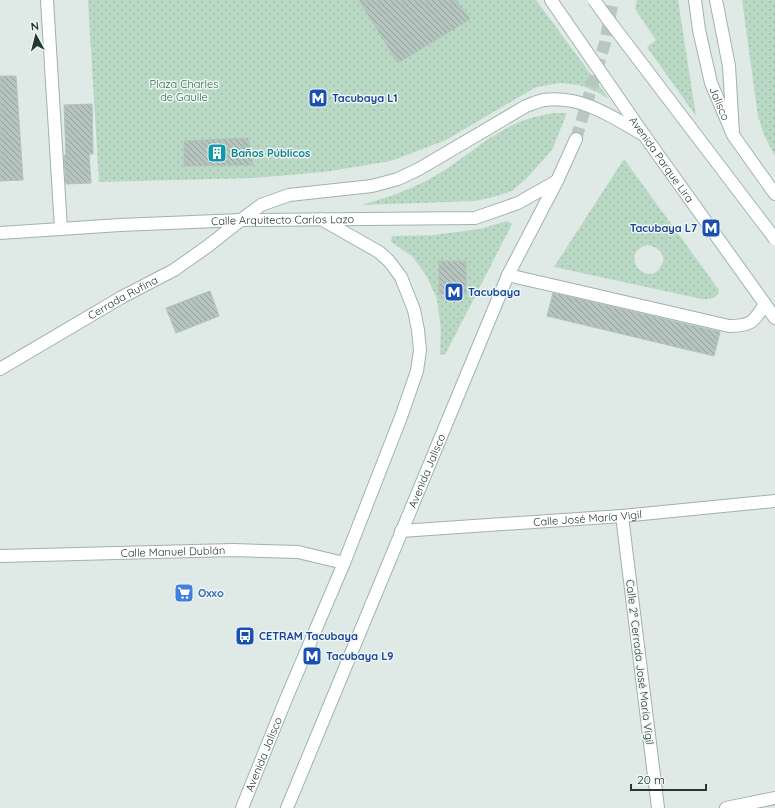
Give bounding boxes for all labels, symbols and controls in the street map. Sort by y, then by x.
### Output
north arrow [16,16,56,56]
text: N [30,19,40,34]
park label: Plaza Charles de Gaulle [150,77,218,104]
street label: Jalisco [706,85,733,123]
metro station icon: Tacubaya L1 [307,87,329,109]
place label: Tacubaya L1 [332,91,398,105]
street label: Avenida Parque Lira [626,114,697,205]
building icon: Baños Públicos [206,142,228,164]
place label: Baños Públicos [231,146,310,160]
street label: Calle Arquitecto Carlos Lazo [211,212,355,228]
metro station icon: Tacubaya L7 [700,217,722,239]
place label: Tacubaya L7 [630,221,697,235]
street label: Cerrada Rufina [85,273,160,323]
metro station icon: Tacubaya [443,281,465,303]
place label: Tacubaya [468,285,520,299]
street label: Avenida Jalisco [405,431,449,510]
street label: Calle José María Vigil [533,507,643,529]
street label: Calle Manuel Dublán [120,543,225,560]
street label: Calle 2ª Cerrada José María Vigil [623,579,657,745]
supermarket icon: Oxxo [173,582,195,604]
place label: Oxxo [198,586,224,600]
bus stop icon: CETRAM Tacubaya [234,625,256,647]
place label: CETRAM Tacubaya [259,629,358,643]
metro station icon: Tacubaya L9 [301,645,323,667]
place label: Tacubaya L9 [326,649,394,663]
street label: Avenida Jalisco [242,715,285,794]
scale bar [631,766,706,792]
text: 20 m [637,772,665,787]

